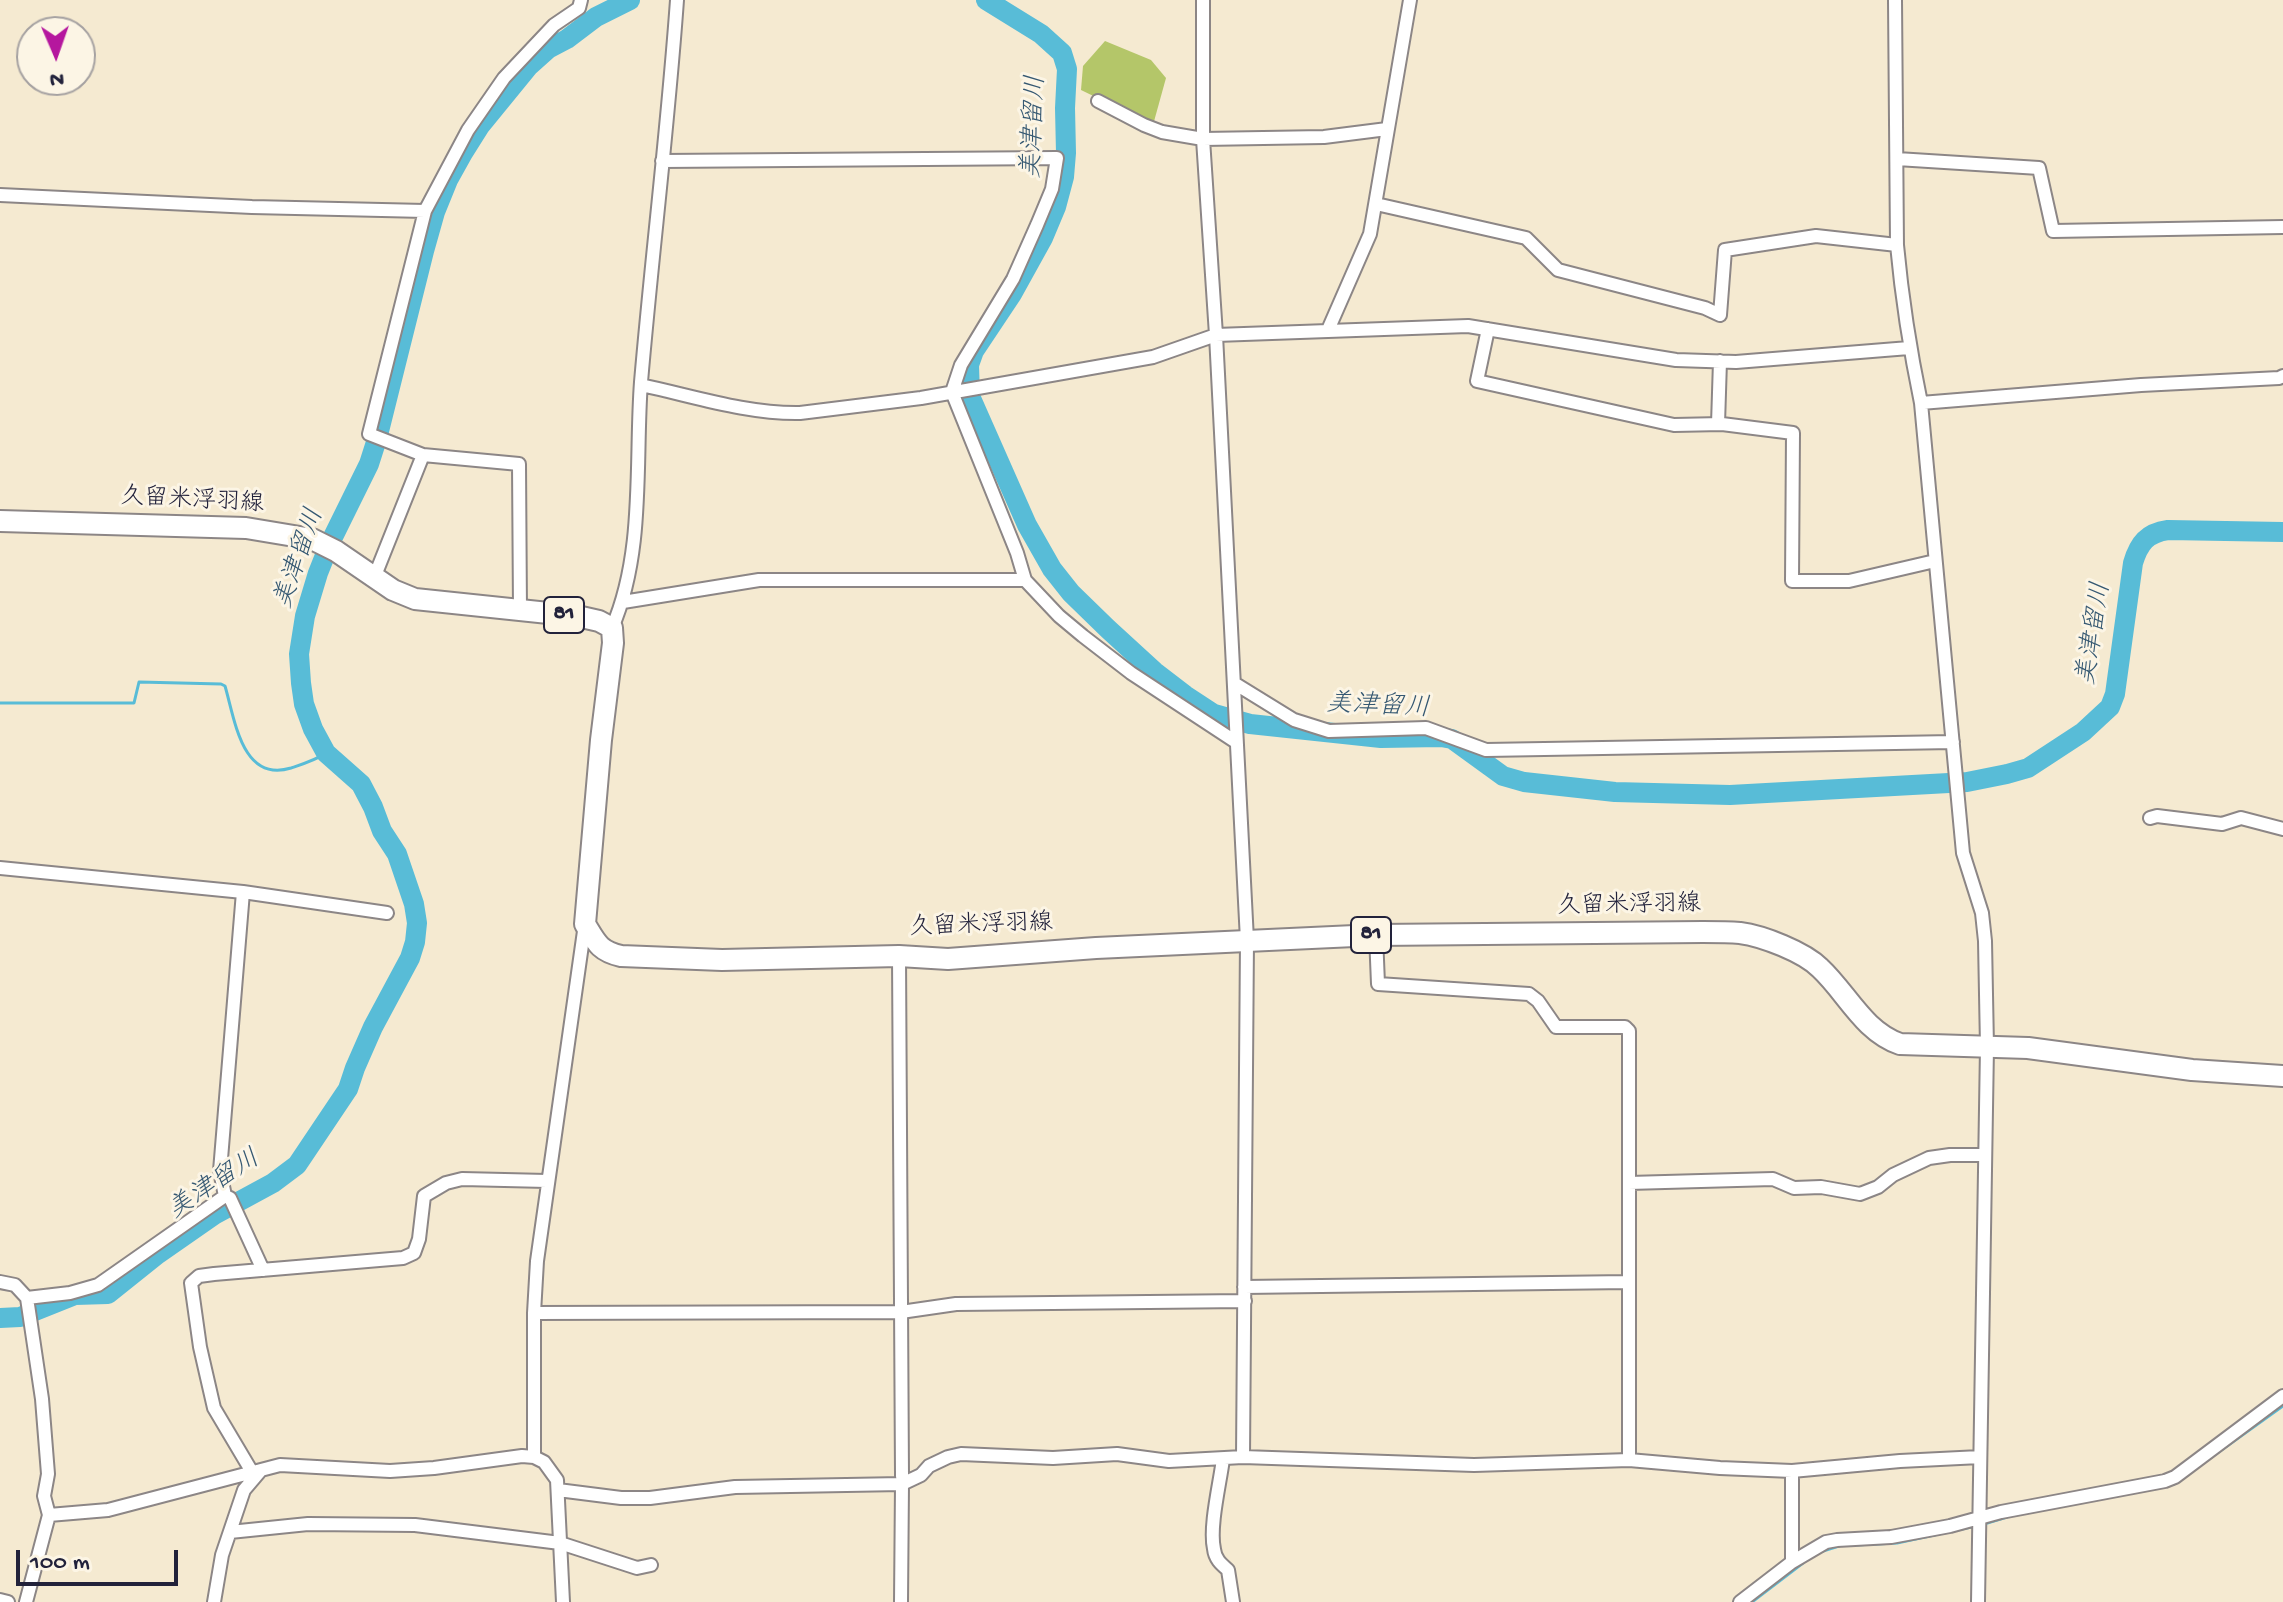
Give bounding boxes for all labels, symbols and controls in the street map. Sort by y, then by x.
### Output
north arrow [16,16,96,96]
text: N [49,65,64,91]
water label: 美津留川 [1018,74,1054,180]
street label: 久留米浮羽線 [119,484,265,520]
water label: 美津留川 [269,505,333,613]
water label: 美津留川 [2072,580,2120,688]
road number: 81 [544,597,584,633]
water label: 美津留川 [1325,690,1431,726]
street label: 久留米浮羽線 [1557,891,1701,923]
street label: 久留米浮羽線 [909,910,1053,944]
road number: 81 [1351,917,1391,953]
water label: 美津留川 [163,1145,267,1227]
scale bar [20,1534,182,1584]
text: 100 m [30,1549,90,1578]

